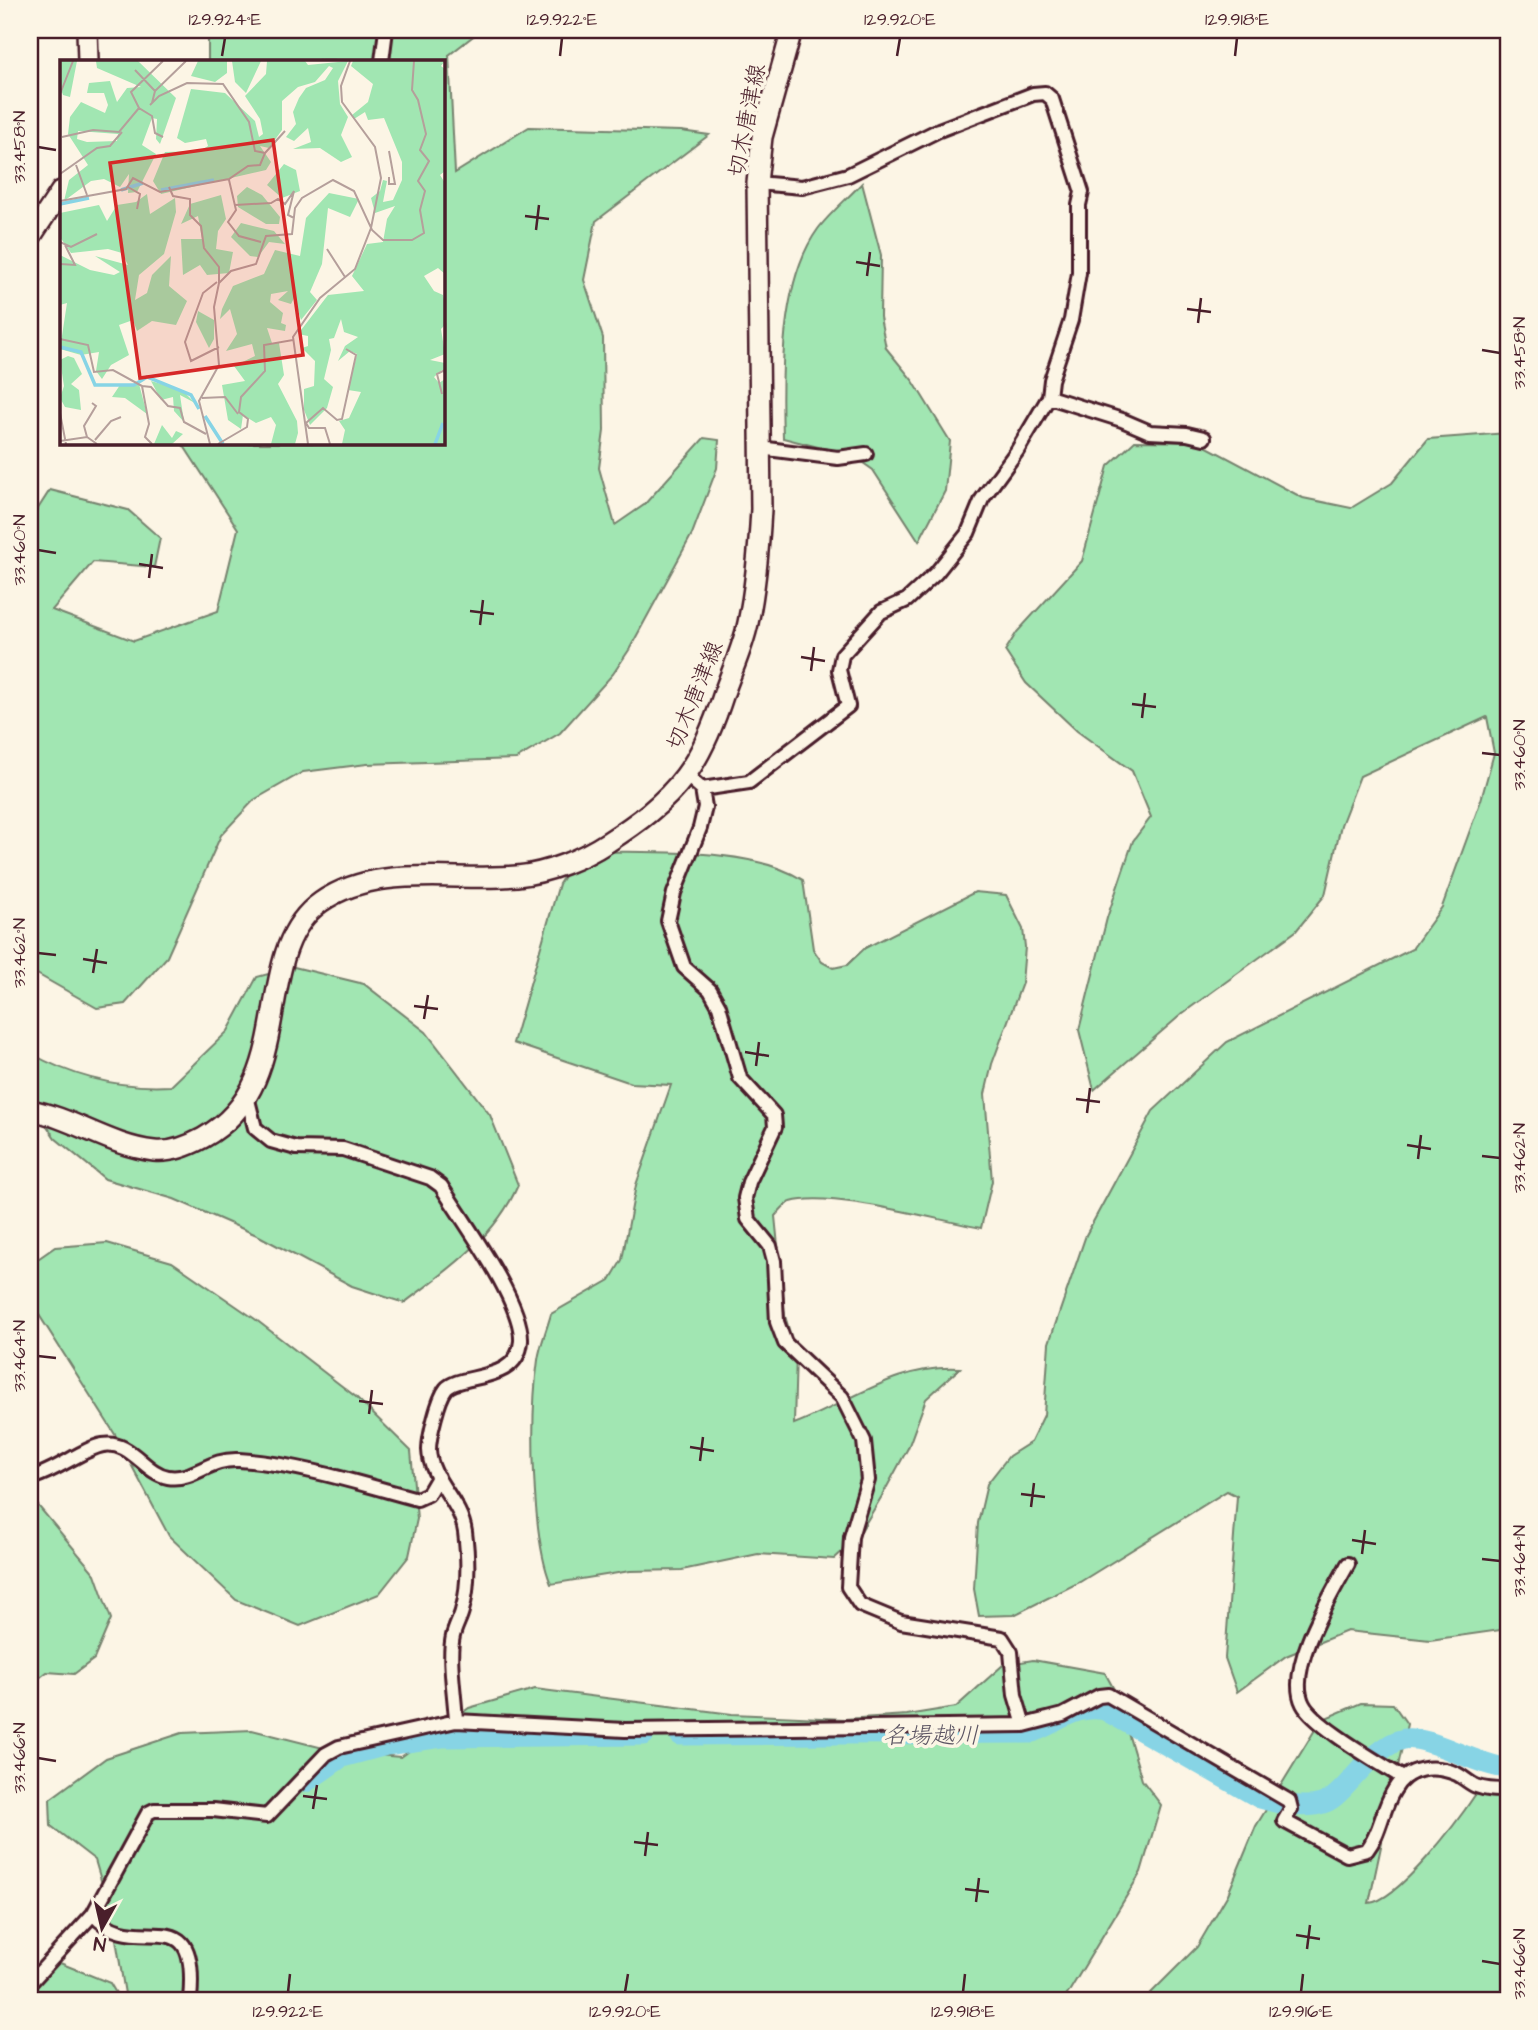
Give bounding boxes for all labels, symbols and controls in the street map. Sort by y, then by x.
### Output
text: 129.924°E [189,7,262,32]
text: 129.922°E [527,7,598,32]
text: 129.920°E [864,7,936,32]
text: 129.918°E [1205,7,1269,32]
inset map [60,60,444,444]
street label: 切木唐津線 [720,61,774,180]
text: 33.458°N [7,111,32,183]
text: 33.458°N [1507,317,1532,389]
text: 33.460°N [7,515,32,585]
street label: 切木唐津線 [659,636,731,755]
text: 33.460°N [1507,720,1532,790]
text: 33.462°N [7,918,32,988]
text: 33.462°N [1507,1123,1532,1193]
text: 33.464°N [7,1320,32,1392]
text: 33.464°N [1507,1525,1532,1597]
water label: 名場越川 [883,1719,979,1753]
text: 33.466°N [7,1723,32,1793]
north arrow [66,1894,136,1964]
text: N [92,1929,108,1958]
text: 33.466°N [1507,1929,1532,1999]
text: 129.922°E [253,1999,324,2024]
text: 129.920°E [589,1999,661,2024]
text: 129.918°E [931,1999,995,2024]
text: 129.916°E [1269,1999,1333,2024]

